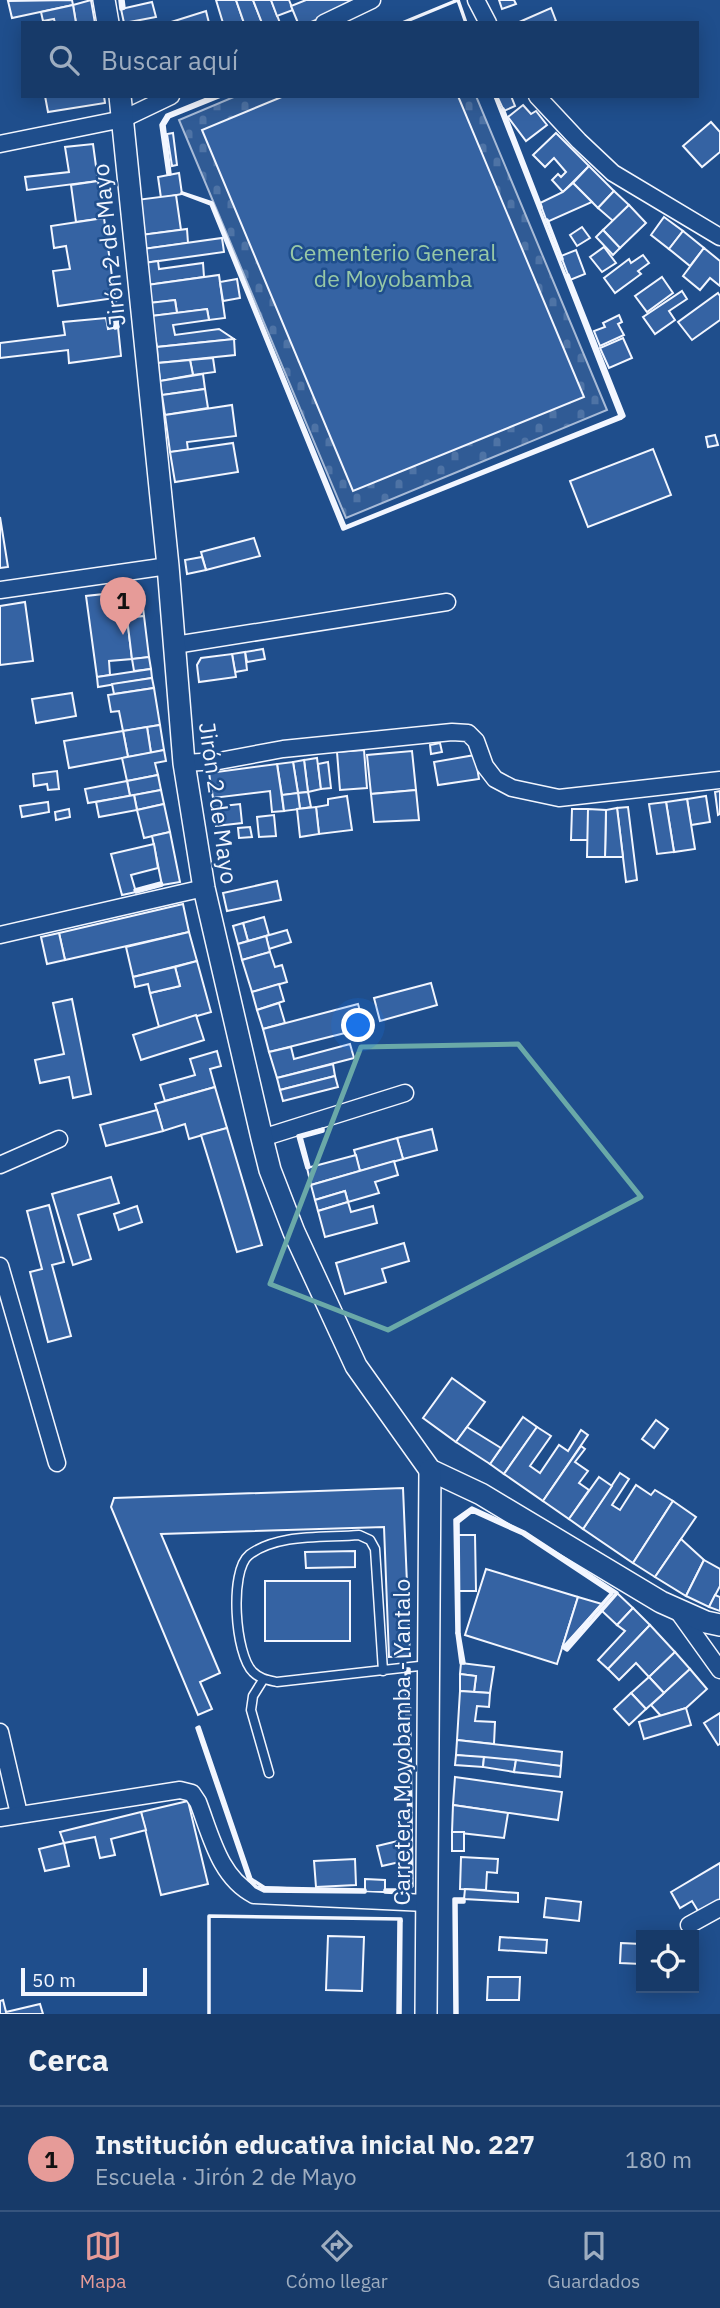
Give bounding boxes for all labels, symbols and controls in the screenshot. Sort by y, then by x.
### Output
search box [21,21,699,98]
icon: search [45,41,83,79]
text: Buscar aquí [101,43,238,77]
street label: Jirón 2 de Mayo [85,162,131,328]
park label: Cementerio General de Moyobamba [290,237,496,293]
pin: 1 [100,577,146,635]
street label: Jirón 2 de Mayo [193,720,245,886]
your location [341,1008,375,1042]
street label: Carretera Moyobamba - Yantalo [386,1579,416,1906]
map controls [636,1930,699,1993]
button: locate [636,1930,699,1993]
scale bar [21,1965,147,1997]
text: 50 m [32,1968,76,1992]
text: Cerca [28,2040,109,2079]
text: Institución educativa inicial No. 227 [95,2127,535,2161]
text: 1 [44,2144,58,2174]
text: 180 m [625,2144,692,2174]
text: Escuela · Jirón 2 de Mayo [95,2161,357,2191]
tab: Mapa [80,2227,126,2293]
tab: Cómo llegar [286,2227,388,2293]
tab: Guardados [547,2227,640,2293]

